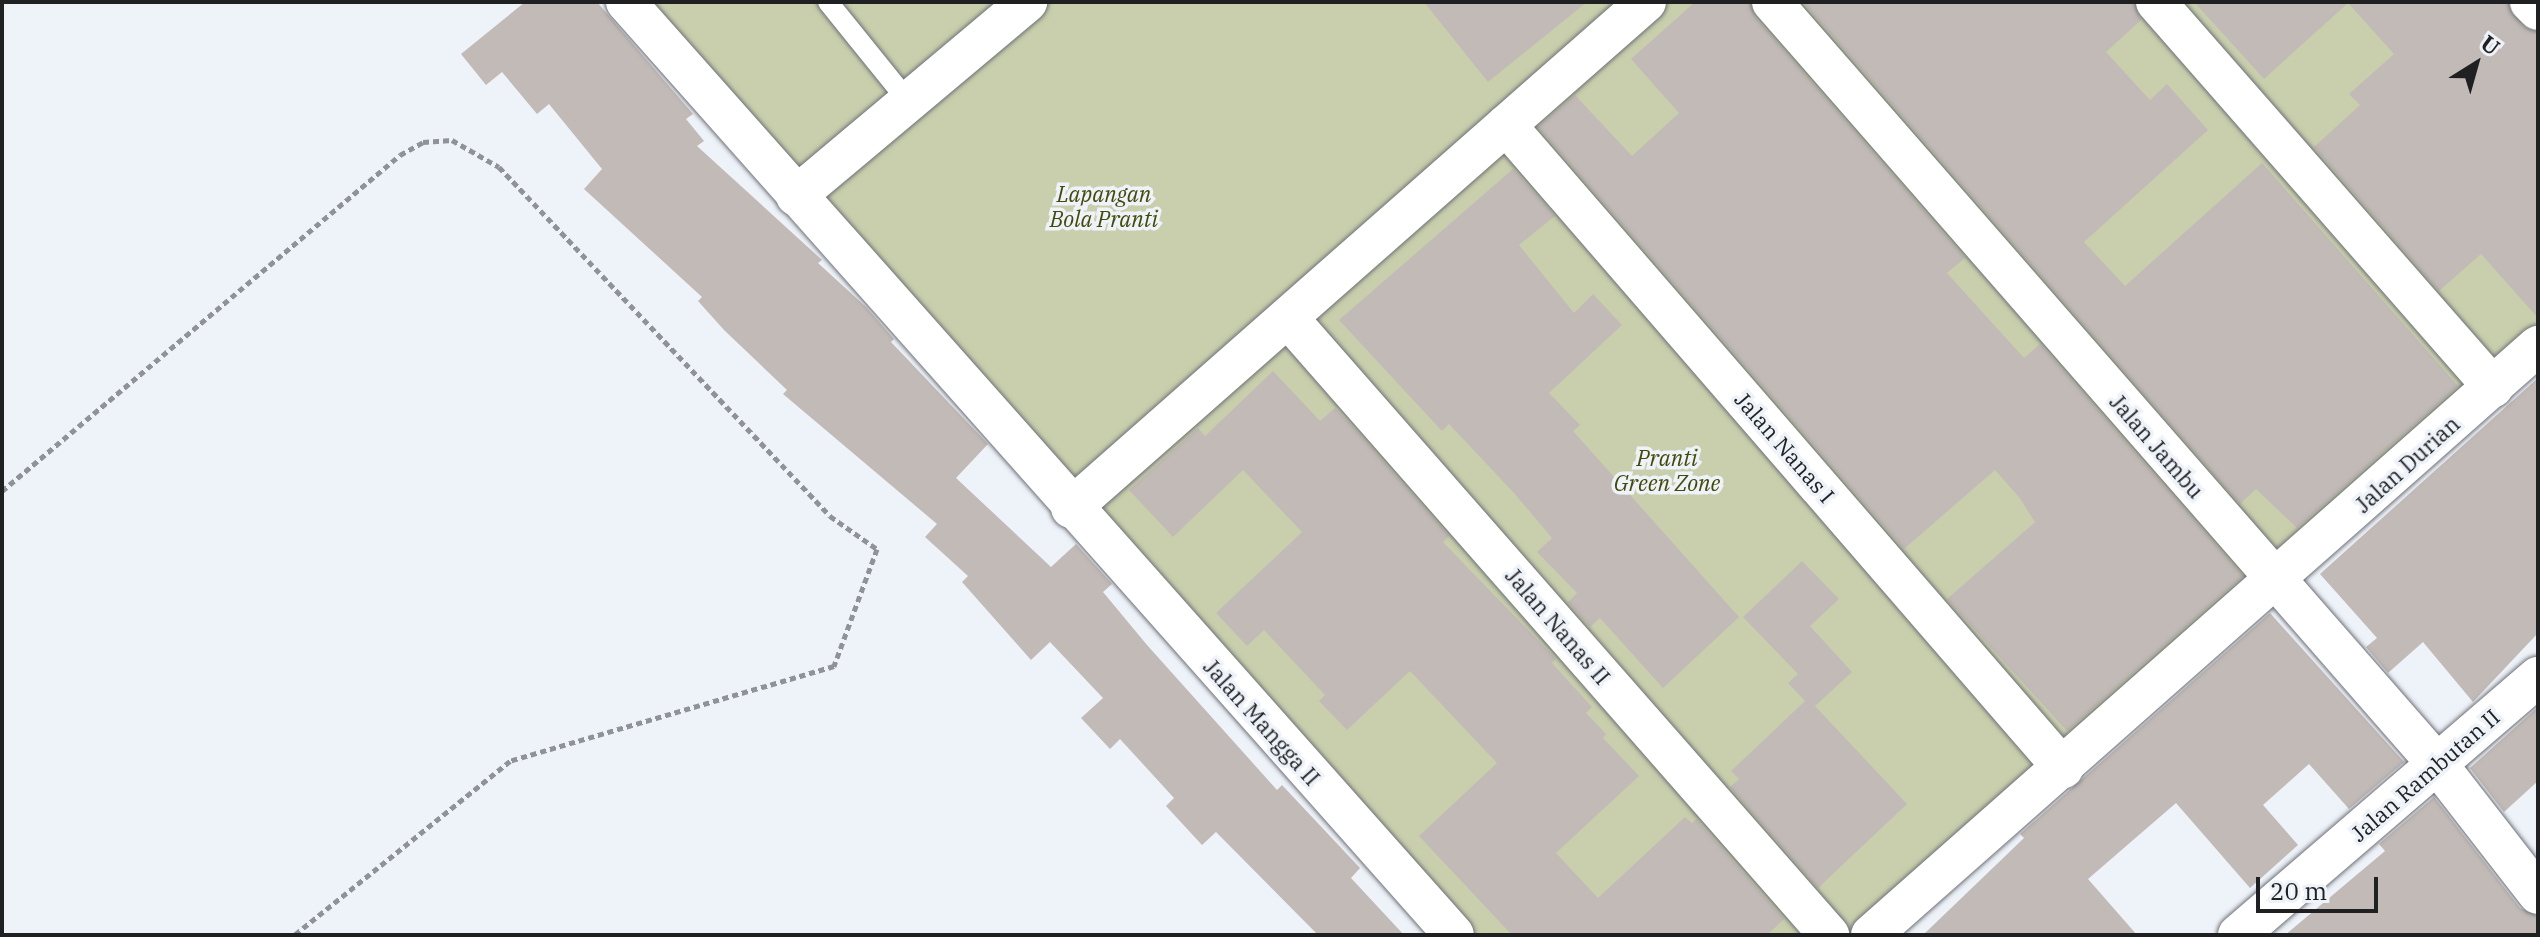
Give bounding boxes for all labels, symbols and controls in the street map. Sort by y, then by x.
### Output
north arrow [2436,24,2516,104]
text: U [2475,28,2506,61]
park label: Lapangan Bola Pranti [1050,180,1158,232]
street label: Jalan Nanas I [1730,386,1840,508]
street label: Jalan Jambu [2105,389,2209,503]
street label: Jalan Durian [2349,410,2465,518]
park label: Pranti Green Zone [1614,444,1720,496]
street label: Jalan Nanas II [1500,562,1616,690]
street label: Jalan Mangga II [1198,653,1326,791]
street label: Jalan Rambutan II [2345,703,2505,847]
scale bar [2260,861,2382,911]
text: 20 m [2270,875,2327,907]

